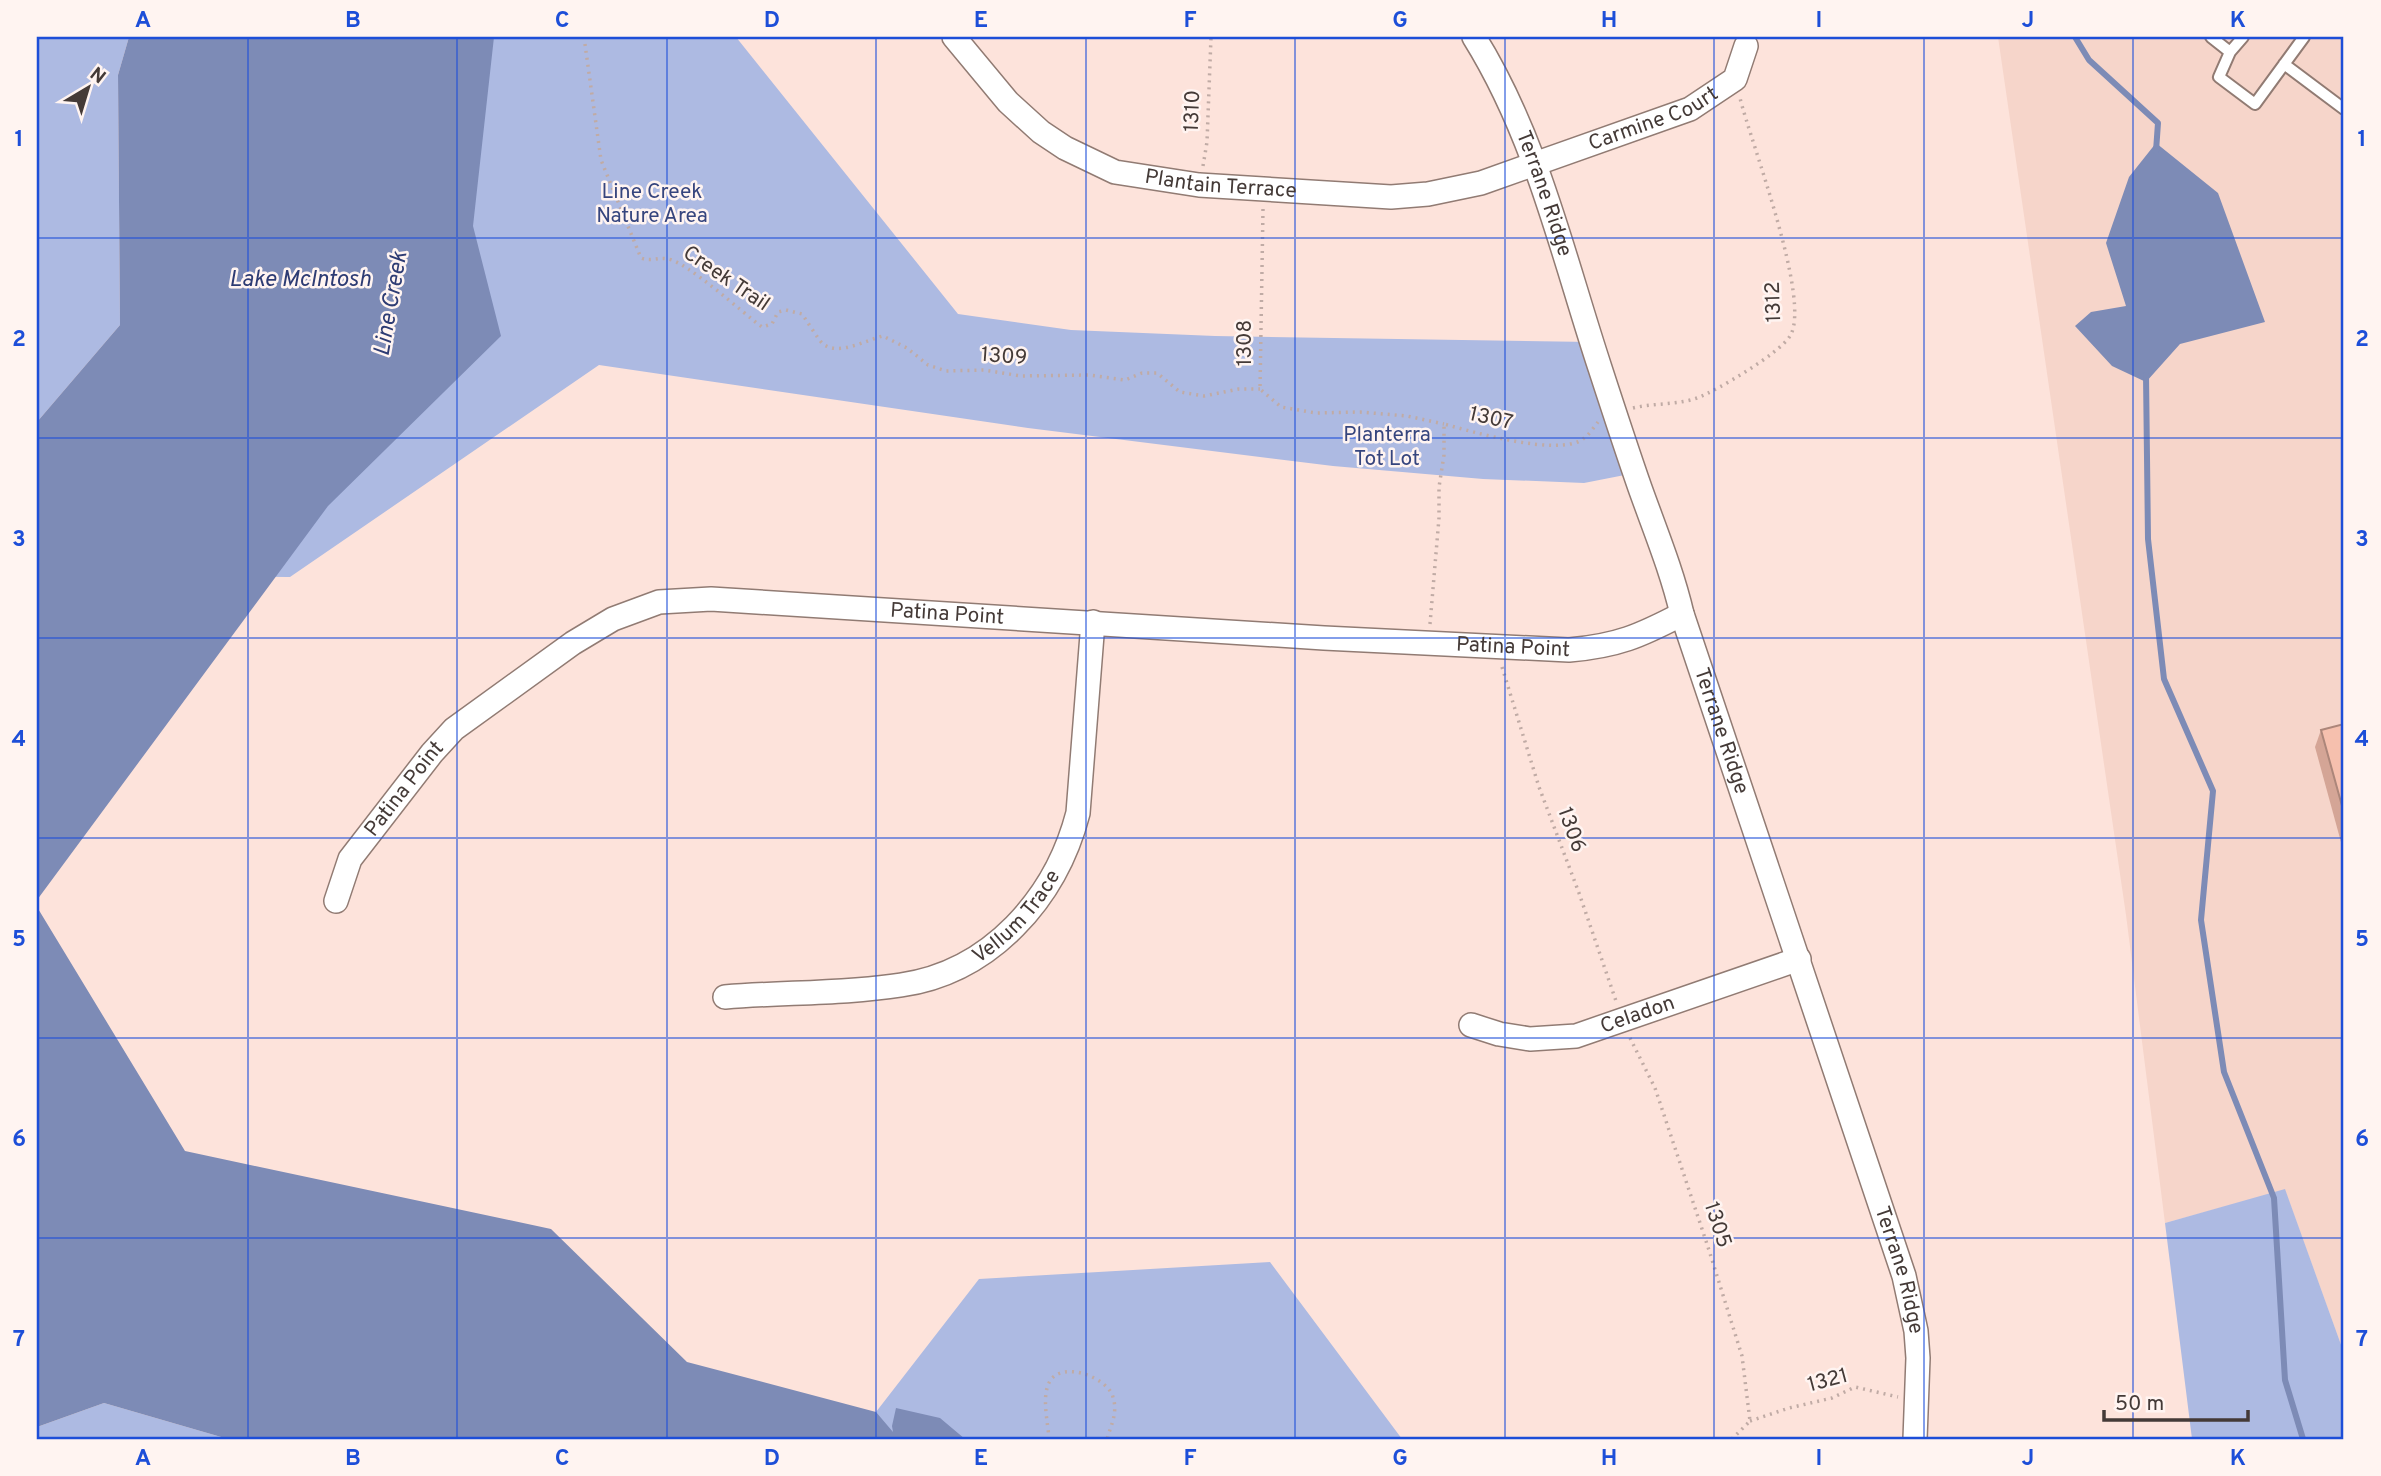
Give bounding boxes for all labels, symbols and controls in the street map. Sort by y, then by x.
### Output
text: A [135,7,151,36]
text: B [345,7,361,36]
text: C [555,7,569,36]
text: D [764,7,780,36]
text: E [974,7,988,36]
text: F [1183,7,1197,36]
text: G [1392,7,1408,36]
text: H [1601,7,1617,36]
text: I [1816,7,1822,36]
text: J [2022,7,2034,36]
text: K [2230,7,2246,36]
north arrow [52,52,122,122]
text: N [84,63,110,90]
street label: Carmine Court [1585,80,1724,157]
street label: 1310 [1179,90,1207,132]
text: 1 [14,126,24,155]
text: 1 [2357,126,2367,155]
street label: Terrane Ridge [1509,127,1578,260]
street label: Plantain Terrace [1143,163,1298,205]
park label: Line Creek Nature Area [596,179,708,230]
street label: Creek Trail [677,240,775,318]
water label: Line Creek [369,249,416,359]
water label: Lake McIntosh [229,266,371,295]
street label: 1312 [1760,281,1788,323]
street label: 1308 [1232,320,1259,366]
text: 2 [12,326,26,355]
text: 2 [2355,326,2369,355]
street label: 1309 [980,342,1028,372]
street label: 1307 [1466,401,1516,437]
park label: Planterra Tot Lot [1343,422,1431,473]
text: 3 [12,526,26,555]
text: 3 [2355,526,2369,555]
street label: Patina Point [889,597,1005,631]
street label: Patina Point [1455,631,1571,664]
street label: Terrane Ridge [1688,664,1755,798]
text: 4 [12,726,26,755]
text: 4 [2355,726,2369,755]
street label: Patina Point [359,735,450,842]
street label: 1306 [1550,804,1592,856]
street label: Vellum Trace [967,865,1067,970]
text: 5 [12,926,26,955]
text: 5 [2355,926,2369,955]
street label: Celadon [1597,989,1678,1040]
text: 6 [12,1126,26,1155]
text: 6 [2355,1126,2369,1155]
street label: 1305 [1697,1199,1737,1251]
street label: Terrane Ridge [1868,1203,1930,1336]
text: 7 [13,1326,25,1355]
text: 7 [2356,1326,2368,1355]
street label: 1321 [1805,1363,1851,1399]
scale bar [2104,1378,2248,1422]
text: 50 m [2115,1391,2164,1418]
text: A [135,1445,151,1474]
text: B [345,1445,361,1474]
text: C [555,1445,569,1474]
text: D [764,1445,780,1474]
text: E [974,1445,988,1474]
text: F [1183,1445,1197,1474]
text: G [1392,1445,1408,1474]
text: H [1601,1445,1617,1474]
text: I [1816,1445,1822,1474]
text: J [2022,1445,2034,1474]
text: K [2230,1445,2246,1474]

